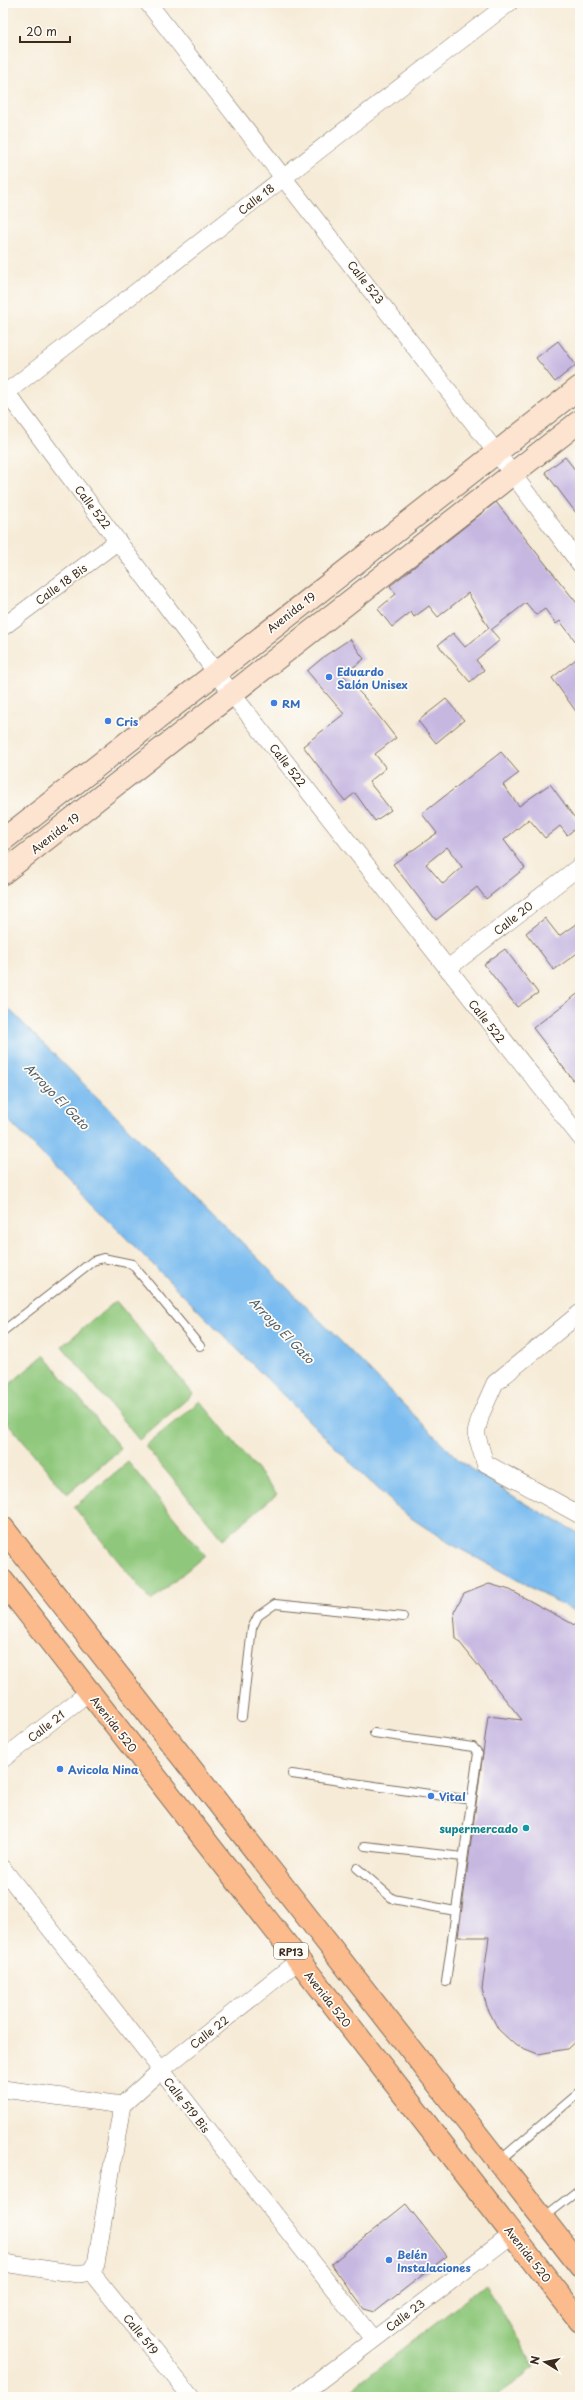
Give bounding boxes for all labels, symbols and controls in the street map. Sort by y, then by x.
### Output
scale bar [20,18,70,44]
text: 20 m [26,22,57,40]
street label: Calle 18 [234,179,278,219]
street label: Calle 523 [344,257,388,307]
street label: Calle 522 [71,482,115,532]
street label: Calle 18 Bis [32,559,90,609]
street label: Avenida 19 [263,587,319,637]
place label: Eduardo Salón Unisex [337,663,408,693]
marker: Eduardo Salón Unisex [324,672,334,682]
place label: RM [282,695,300,712]
marker: RM [269,698,279,708]
place label: Cris [116,713,138,730]
marker: Cris [103,716,113,726]
street label: Calle 522 [266,740,310,790]
street label: Avenida 19 [27,808,83,858]
street label: Calle 20 [490,897,536,939]
street label: Calle 522 [465,996,509,1046]
water label: Arroyo El Gato [21,1059,94,1134]
water label: Arroyo El Gato [246,1293,319,1368]
street label: Avenida 520 [87,1692,141,1756]
street label: Calle 21 [24,1706,68,1746]
place label: Avicola Nina [68,1761,139,1778]
marker: Avicola Nina [55,1764,65,1774]
place label: Vital [439,1788,466,1805]
marker: Vital [426,1791,436,1801]
place label: supermercado [439,1820,519,1837]
marker: supermercado [521,1823,531,1833]
road number: RP13 [274,1943,308,1959]
street label: Avenida 520 [301,1967,355,2031]
street label: Calle 22 [186,2011,232,2053]
street label: Calle 519 Bis [160,2074,214,2136]
street label: Avenida 520 [501,2222,555,2286]
place label: Belén Instalaciones [397,2246,471,2276]
marker: Belén Instalaciones [384,2255,394,2265]
street label: Calle 23 [382,2295,428,2335]
street label: Calle 519 [119,2310,163,2358]
north arrow [525,2342,565,2382]
text: N [526,2354,544,2366]

